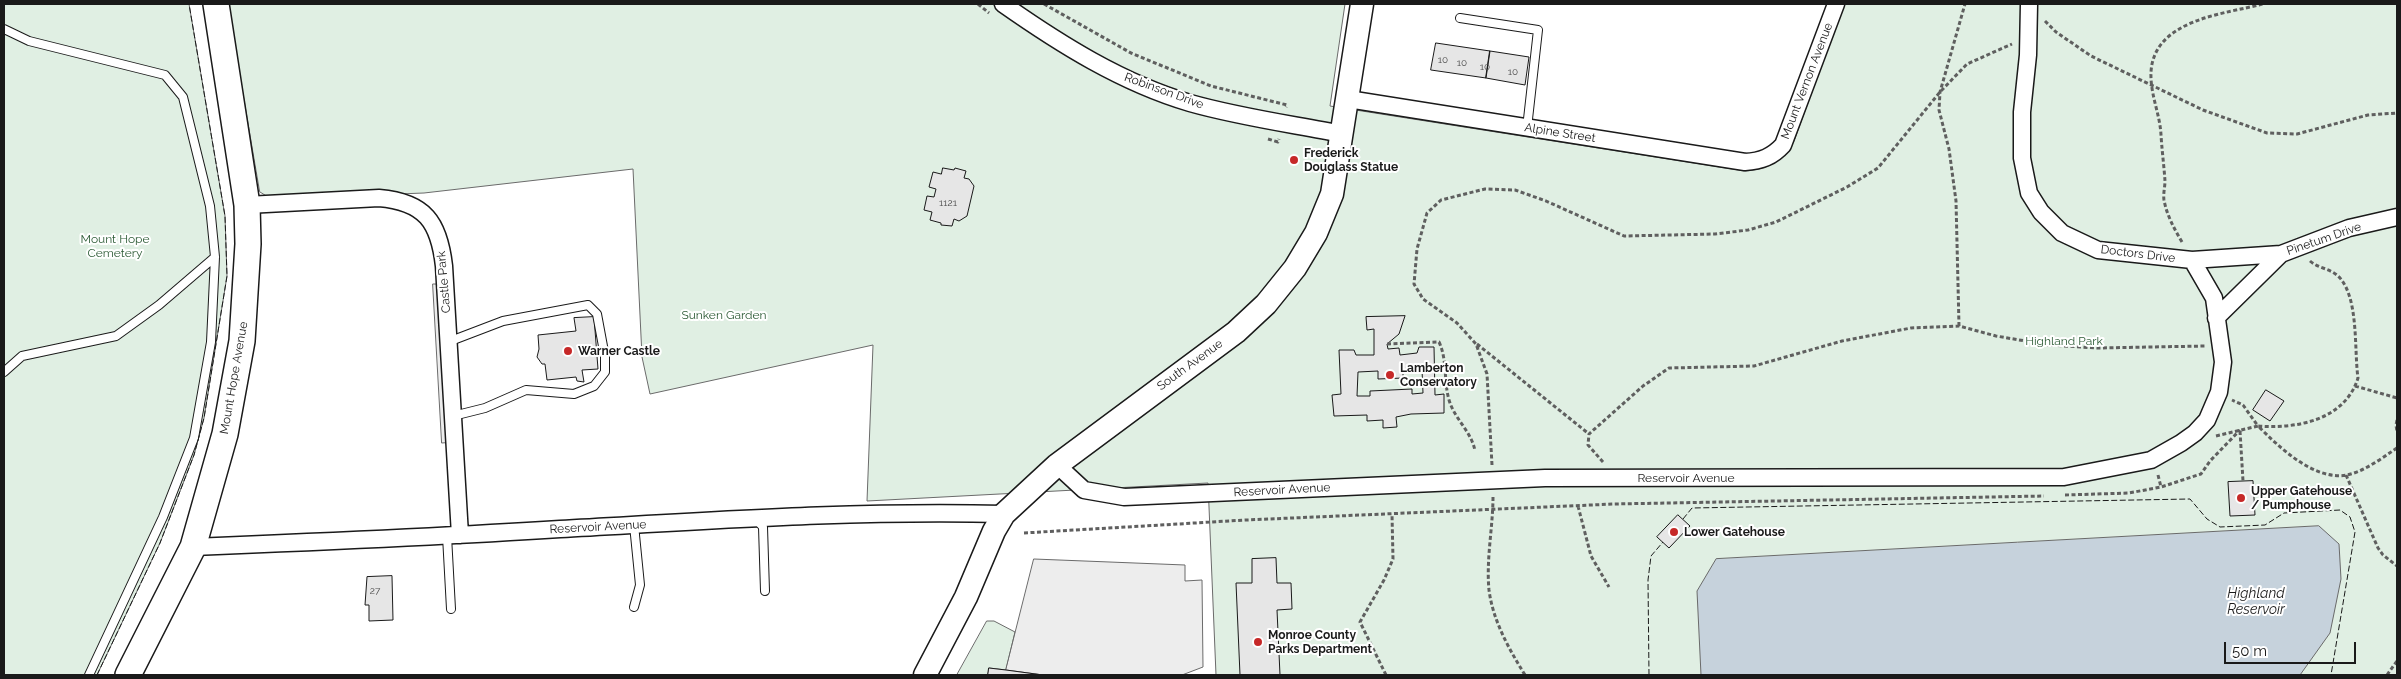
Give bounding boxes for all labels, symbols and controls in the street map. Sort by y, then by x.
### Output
street label: Mount Vernon Avenue [1778,21,1836,141]
house number: 10 [1438,54,1448,66]
house number: 10 [1457,57,1467,69]
house number: 10 [1480,61,1490,73]
house number: 10 [1508,66,1518,78]
street label: Robinson Drive [1122,70,1206,112]
street label: Alpine Street [1523,120,1597,146]
place label: Frederick Douglass Statue [1304,146,1398,174]
marker: Frederick Douglass Statue [1288,154,1300,166]
house number: 1121 [939,197,957,209]
street label: Pinetum Drive [2285,220,2363,258]
park label: Mount Hope Cemetery [80,232,150,260]
street label: Doctors Drive [2100,242,2176,266]
street label: Castle Park [434,250,454,314]
park label: Sunken Garden [681,308,767,322]
street label: Mount Hope Avenue [217,321,251,435]
park label: Highland Park [2025,334,2103,348]
street label: South Avenue [1154,336,1226,394]
place label: Warner Castle [578,344,660,358]
marker: Warner Castle [562,345,574,357]
place label: Lamberton Conservatory [1400,361,1477,389]
marker: Lamberton Conservatory [1384,369,1396,381]
street label: Reservoir Avenue [1637,471,1735,485]
street label: Reservoir Avenue [1233,480,1331,500]
place label: Upper Gatehouse / Pumphouse [2251,484,2352,512]
marker: Upper Gatehouse / Pumphouse [2235,492,2247,504]
street label: Reservoir Avenue [549,517,647,537]
place label: Lower Gatehouse [1684,525,1785,539]
marker: Lower Gatehouse [1668,526,1680,538]
house number: 27 [370,585,380,597]
water label: Highland Reservoir [2227,586,2285,618]
place label: Monroe County Parks Department [1268,628,1372,656]
scale bar [2226,632,2358,664]
marker: Monroe County Parks Department [1252,636,1264,648]
text: 50 m [2232,642,2267,660]

